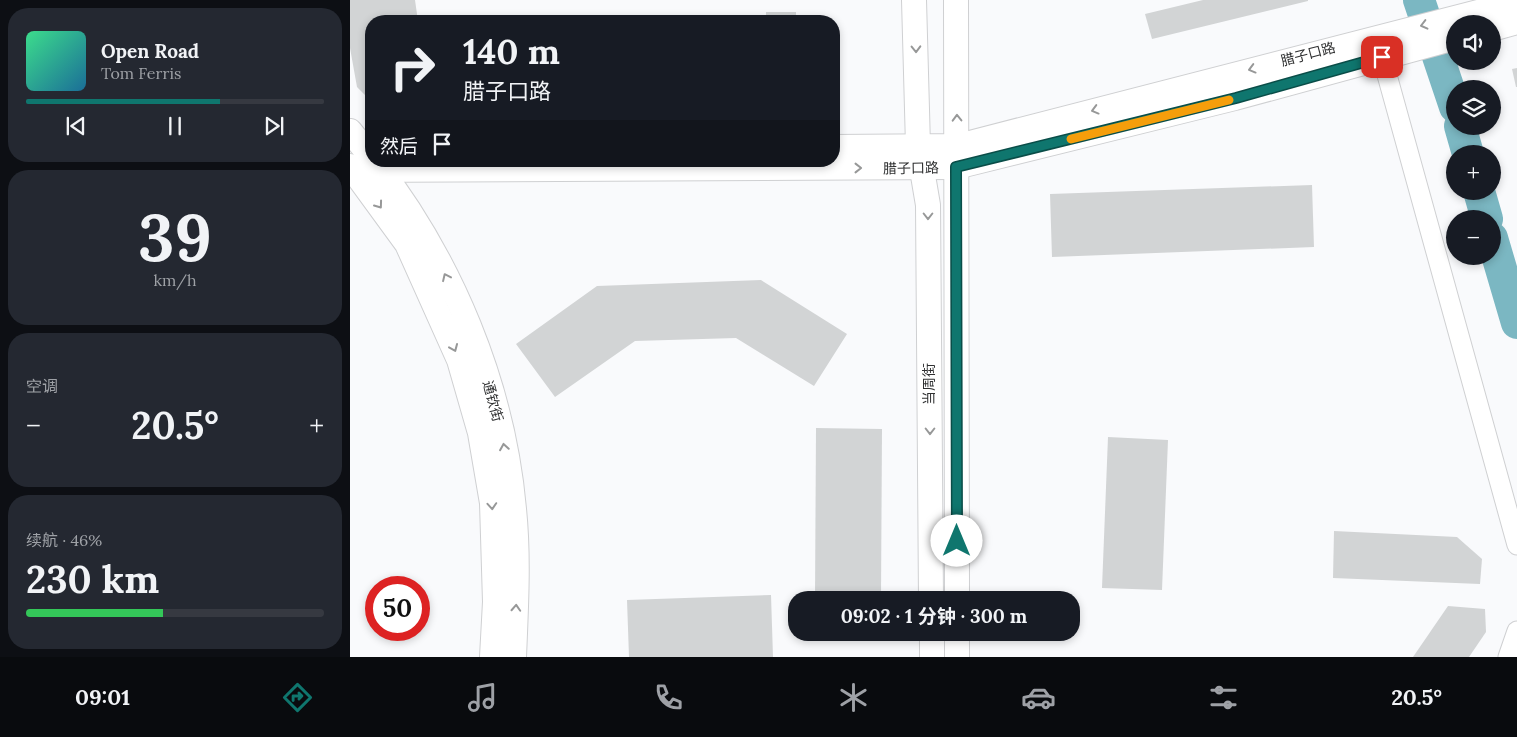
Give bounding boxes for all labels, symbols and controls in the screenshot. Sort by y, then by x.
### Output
map controls [1446,15,1501,265]
button: sound [1446,15,1501,70]
one-way arrow [1420,19,1429,30]
text: 140 m [463,29,560,74]
icon: right [380,35,445,100]
pin [1361,36,1403,78]
street label: 腊子口路 [1279,38,1337,70]
text: Open Road [101,39,199,63]
icon: arrive [1368,43,1396,71]
one-way arrow [910,45,921,53]
text: Tom Ferris [101,63,181,83]
one-way arrow [1248,63,1257,73]
text: 腊子口路 [463,77,551,105]
button: layers [1446,80,1501,135]
one-way arrow [1090,104,1099,115]
icon: previous [62,112,90,140]
icon: pause [161,112,189,140]
icon: next [260,112,288,140]
one-way arrow [952,114,962,122]
icon: arrive [428,130,456,158]
text: 然后 [380,134,418,158]
button: + [1446,145,1501,200]
street label: 腊子口路 [883,159,939,177]
one-way arrow [854,163,862,173]
text: 39 [138,196,212,279]
one-way arrow [373,199,382,209]
button: − [1446,210,1501,265]
one-way arrow [923,212,933,220]
text: km/h [153,270,197,290]
one-way arrow [442,273,452,282]
one-way arrow [448,344,458,352]
street label: 当周街 [920,363,938,405]
text: 空调 [26,376,58,396]
street label: 通钦街 [479,378,507,424]
text: 20.5° [131,401,219,449]
text: − [26,408,41,444]
text: + [309,408,324,444]
one-way arrow [925,428,935,435]
one-way arrow [500,442,510,451]
one-way arrow [486,502,497,510]
position arrow [930,514,982,566]
text: 续航 · 46% [26,530,102,550]
text: 230 km [26,555,159,603]
speed limit sign: 50 [365,576,430,641]
one-way arrow [510,604,521,612]
text: 09:02 · 1 分钟 · 300 m [841,604,1027,628]
icon: directions [280,680,315,715]
icon: music [465,680,500,715]
icon: phone [651,680,686,715]
icon: climate [836,680,871,715]
icon: car [1021,680,1056,715]
icon: filters [1206,680,1241,715]
text: 09:01 [75,683,130,711]
text: 20.5° [1391,683,1442,711]

